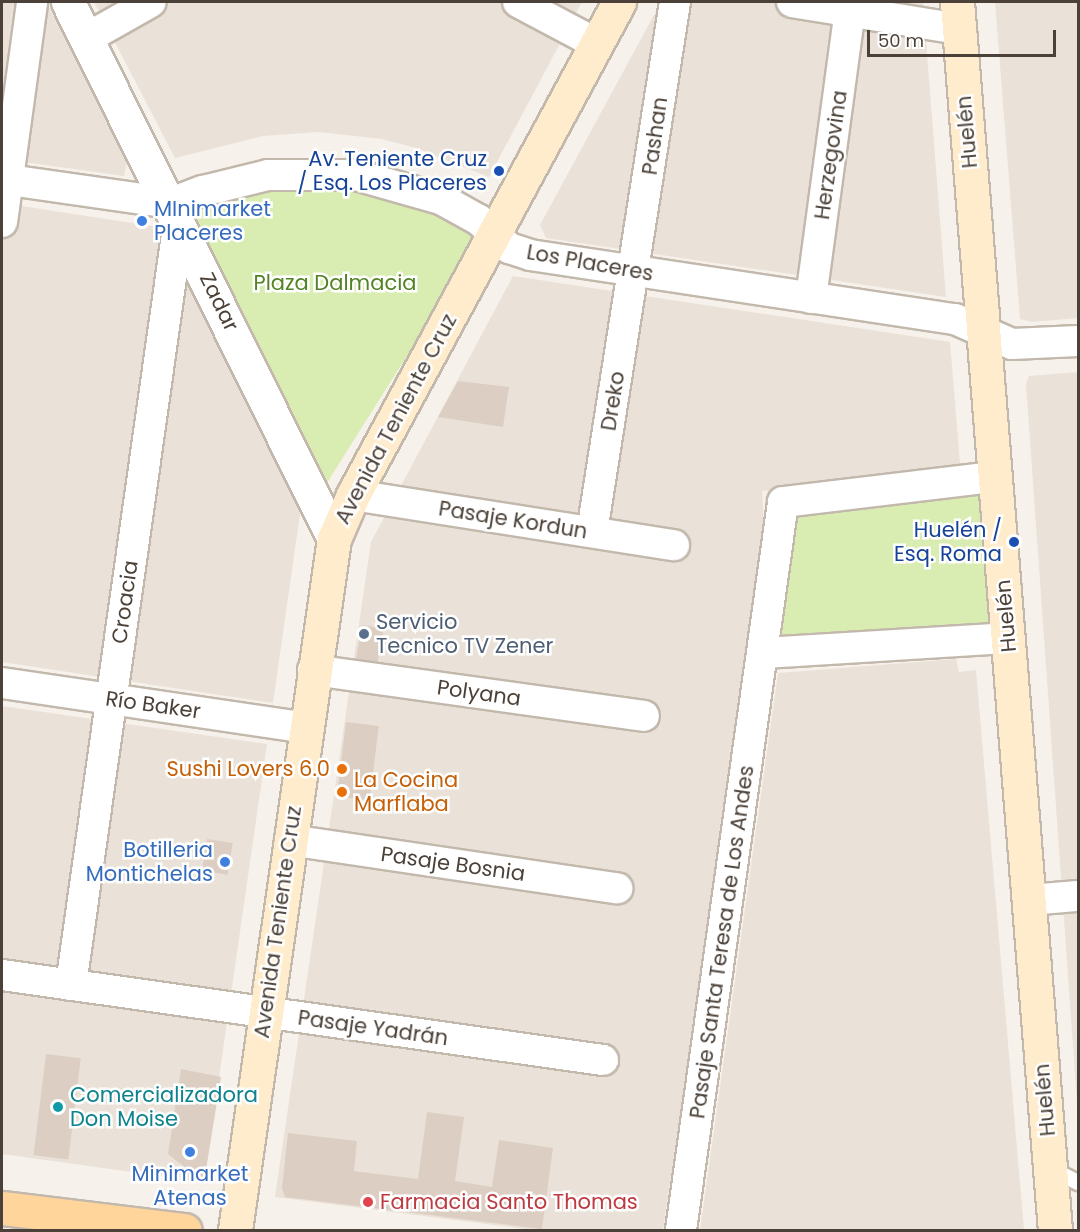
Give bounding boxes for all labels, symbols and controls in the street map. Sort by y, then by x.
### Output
scale bar [870,18,1059,56]
text: 50 m [878,28,924,53]
street label: Herzegovina [809,89,853,221]
street label: Pashan [637,95,673,177]
street label: Huelén [951,95,983,169]
place label: Av. Teniente Cruz / Esq. Los Placeres [297,146,487,196]
marker: Av. Teniente Cruz / Esq. Los Placeres [492,164,506,178]
place label: MInimarket Placeres [154,196,271,246]
marker: MInimarket Placeres [135,214,149,228]
street label: Los Placeres [525,239,655,287]
street label: Zadar [194,269,244,335]
park label: Plaza Dalmacia [253,270,417,296]
street label: Avenida Teniente Cruz [330,310,462,528]
street label: Dreko [596,369,630,433]
street label: Pasaje Kordun [437,496,589,544]
place label: Huelén / Esq. Roma [894,517,1002,567]
marker: Huelén / Esq. Roma [1007,535,1021,549]
street label: Croacia [107,559,143,645]
street label: Huelén [990,579,1022,653]
place label: Servicio Tecnico TV Zener [376,609,553,659]
marker: Servicio Tecnico TV Zener [357,627,371,641]
street label: Polyana [435,675,523,711]
street label: Río Baker [104,686,202,724]
place label: Sushi Lovers 6.0 [166,756,330,782]
marker: Sushi Lovers 6.0 [335,762,349,776]
street label: Pasaje Santa Teresa de Los Andes [685,764,759,1120]
place label: La Cocina Marflaba [354,767,458,817]
marker: La Cocina Marflaba [335,785,349,799]
street label: Avenida Teniente Cruz [249,804,307,1040]
place label: Botilleria Montichelas [86,837,213,887]
street label: Pasaje Bosnia [379,841,527,887]
marker: Botilleria Montichelas [218,855,232,869]
street label: Pasaje Yadrán [296,1005,450,1051]
street label: Huelén [1029,1063,1061,1137]
place label: Comercializadora Don Moise [70,1082,258,1132]
marker: Comercializadora Don Moise [51,1100,65,1114]
marker: Minimarket Atenas [183,1145,197,1159]
place label: Minimarket Atenas [132,1161,248,1211]
place label: Farmacia Santo Thomas [380,1189,638,1215]
marker: Farmacia Santo Thomas [361,1195,375,1209]

